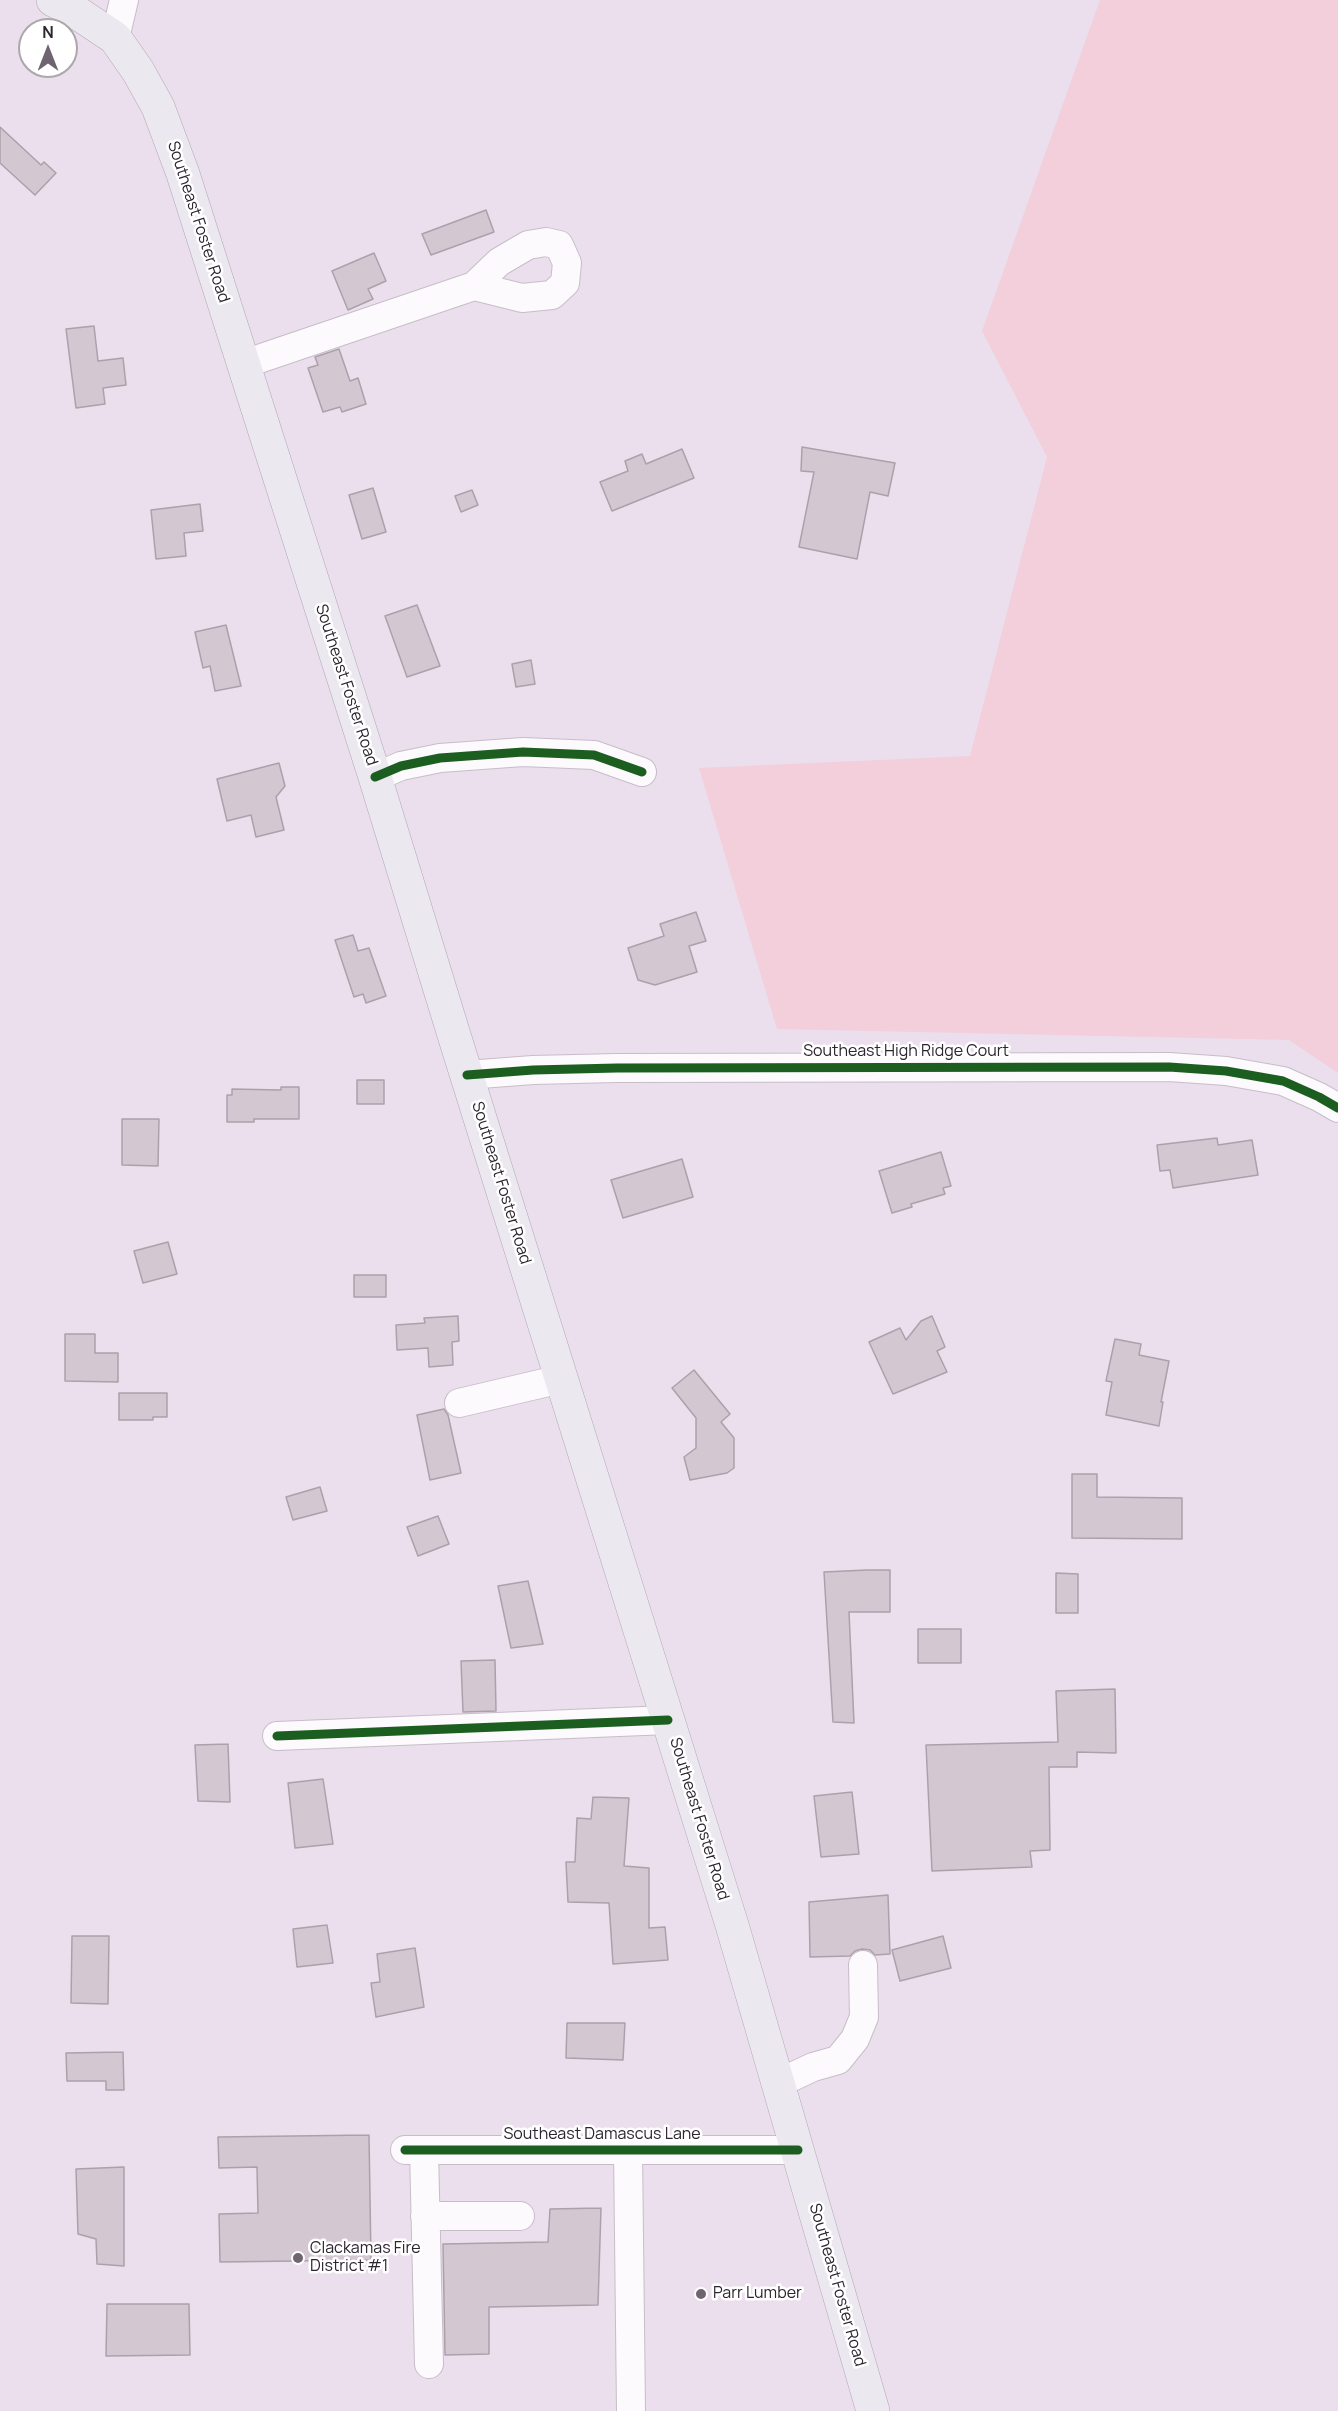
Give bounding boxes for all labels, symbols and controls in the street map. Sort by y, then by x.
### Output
north arrow [18,18,78,78]
text: N [42,21,54,43]
street label: Southeast Foster Road [163,139,233,305]
street label: Southeast Foster Road [311,602,381,768]
street label: Southeast High Ridge Court [803,1042,1009,1062]
street label: Southeast Foster Road [467,1100,535,1266]
street label: Southeast Foster Road [665,1736,733,1902]
street label: Southeast Damascus Lane [503,2125,701,2145]
street label: Southeast Foster Road [805,2201,869,2369]
place label: Clackamas Fire District #1 [310,2239,421,2277]
marker: Clackamas Fire District #1 [291,2251,305,2265]
place label: Parr Lumber [713,2284,802,2304]
marker: Parr Lumber [694,2287,708,2301]

